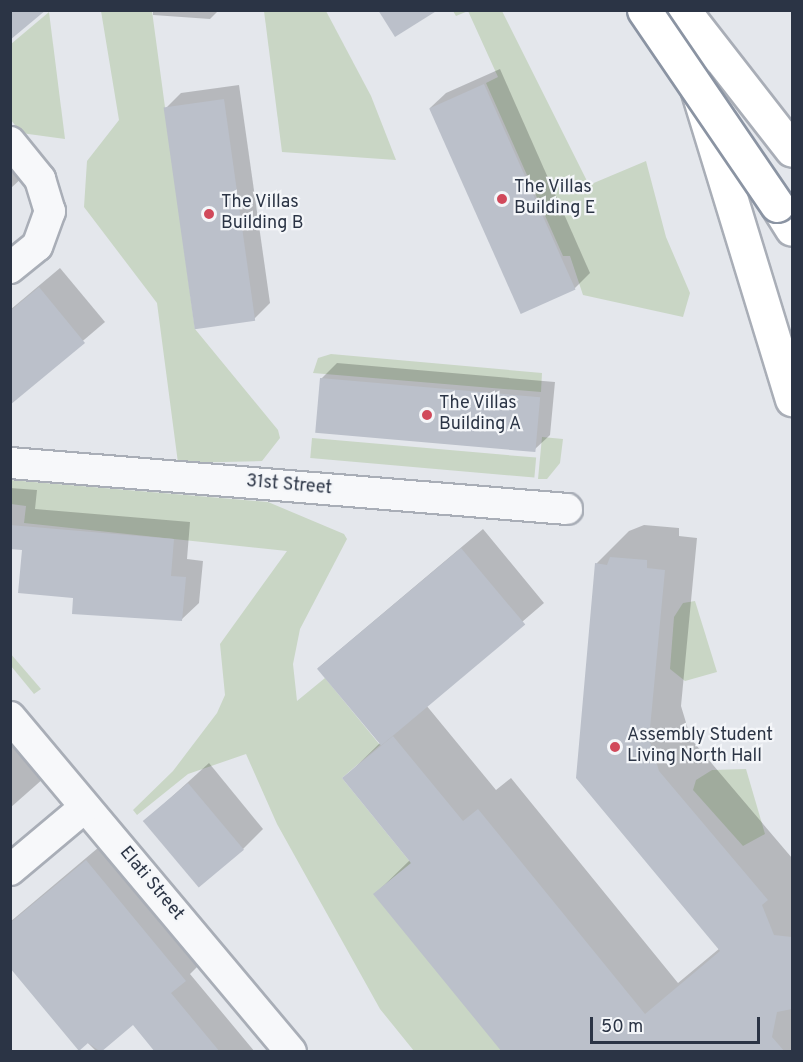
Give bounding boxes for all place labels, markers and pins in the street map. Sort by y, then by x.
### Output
place label: The Villas Building E [514,178,595,220]
marker: The Villas Building E [495,192,509,206]
place label: The Villas Building B [221,193,303,236]
marker: The Villas Building B [202,207,216,221]
place label: The Villas Building A [439,394,522,436]
marker: The Villas Building A [420,408,434,422]
place label: Assembly Student Living North Hall [627,726,773,768]
marker: Assembly Student Living North Hall [608,740,622,754]

